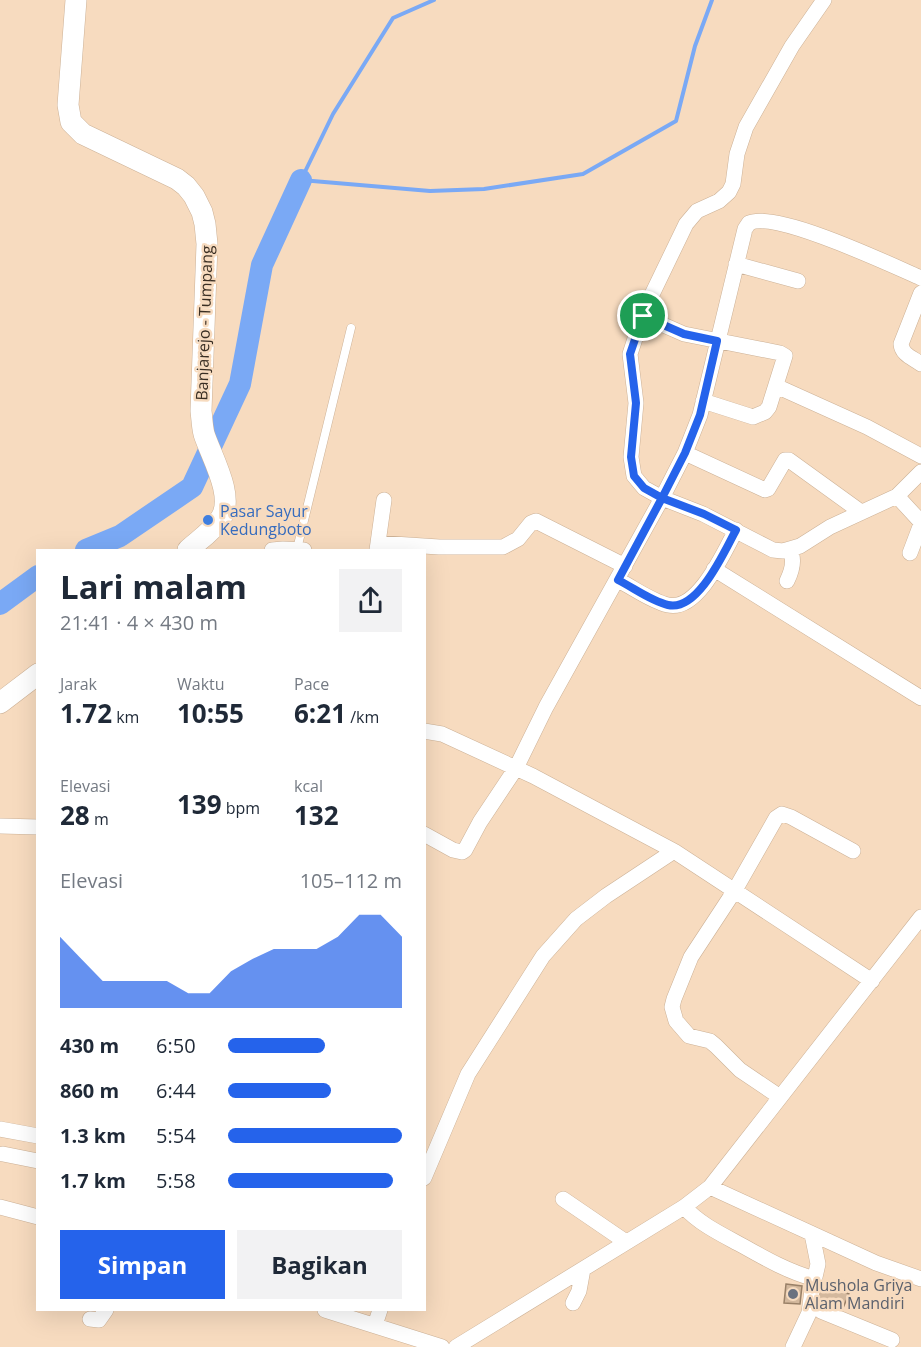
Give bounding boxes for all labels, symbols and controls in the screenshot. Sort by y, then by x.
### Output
street label: Banjarejo - Tumpang [190,245,218,401]
pin [617,290,668,341]
icon: arrive [626,299,659,332]
place label: Pasar Sayur Kedungboto [220,500,312,540]
marker: Pasar Sayur Kedungboto [201,513,215,527]
text: Lari malam [60,564,247,609]
button: share [339,569,402,632]
text: 21:41 · 4 × 430 m [60,609,218,636]
text: Jarak [60,673,97,695]
text: Waktu [177,673,225,695]
text: Pace [294,673,329,695]
text: 1.72 [60,695,112,731]
text: 10:55 [177,695,244,731]
text: 6:21 [294,695,346,731]
text: km [112,706,139,728]
text: /km [346,706,379,728]
text: Elevasi [60,775,110,797]
text: kcal [294,775,323,797]
text: 139 [177,786,222,822]
text: 28 [60,797,90,833]
text: bpm [222,797,260,819]
text: 132 [294,797,339,833]
text: m [90,808,109,830]
text: Elevasi [60,867,123,894]
text: 105–112 m [300,867,402,894]
text: 430 m [60,1032,119,1059]
text: 6:50 [156,1032,196,1059]
text: 860 m [60,1077,119,1104]
text: 6:44 [156,1077,196,1104]
text: 1.3 km [60,1122,126,1149]
text: 5:54 [156,1122,196,1149]
text: 1.7 km [60,1167,126,1194]
text: 5:58 [156,1167,196,1194]
button: Simpan [60,1230,225,1299]
button: Bagikan [237,1230,402,1299]
place label: Mushola Griya Alam Mandiri [805,1274,912,1314]
marker: Mushola Griya Alam Mandiri [786,1287,800,1301]

